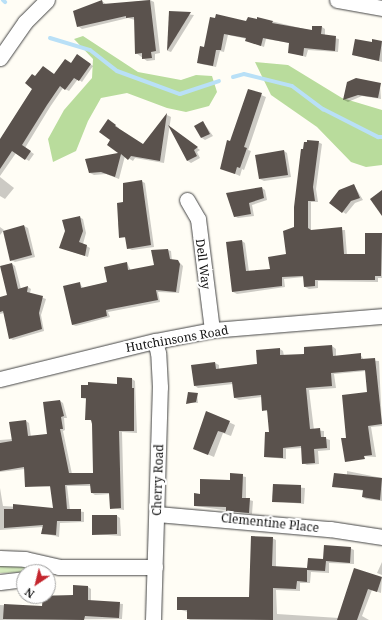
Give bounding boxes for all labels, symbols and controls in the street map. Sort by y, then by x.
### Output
street label: Dell Way [193,238,213,290]
street label: Hutchinsons Road [125,323,229,355]
street label: Cherry Road [150,444,166,516]
street label: Clementine Place [220,511,320,535]
north arrow [16,564,56,604]
text: N [22,585,37,602]

